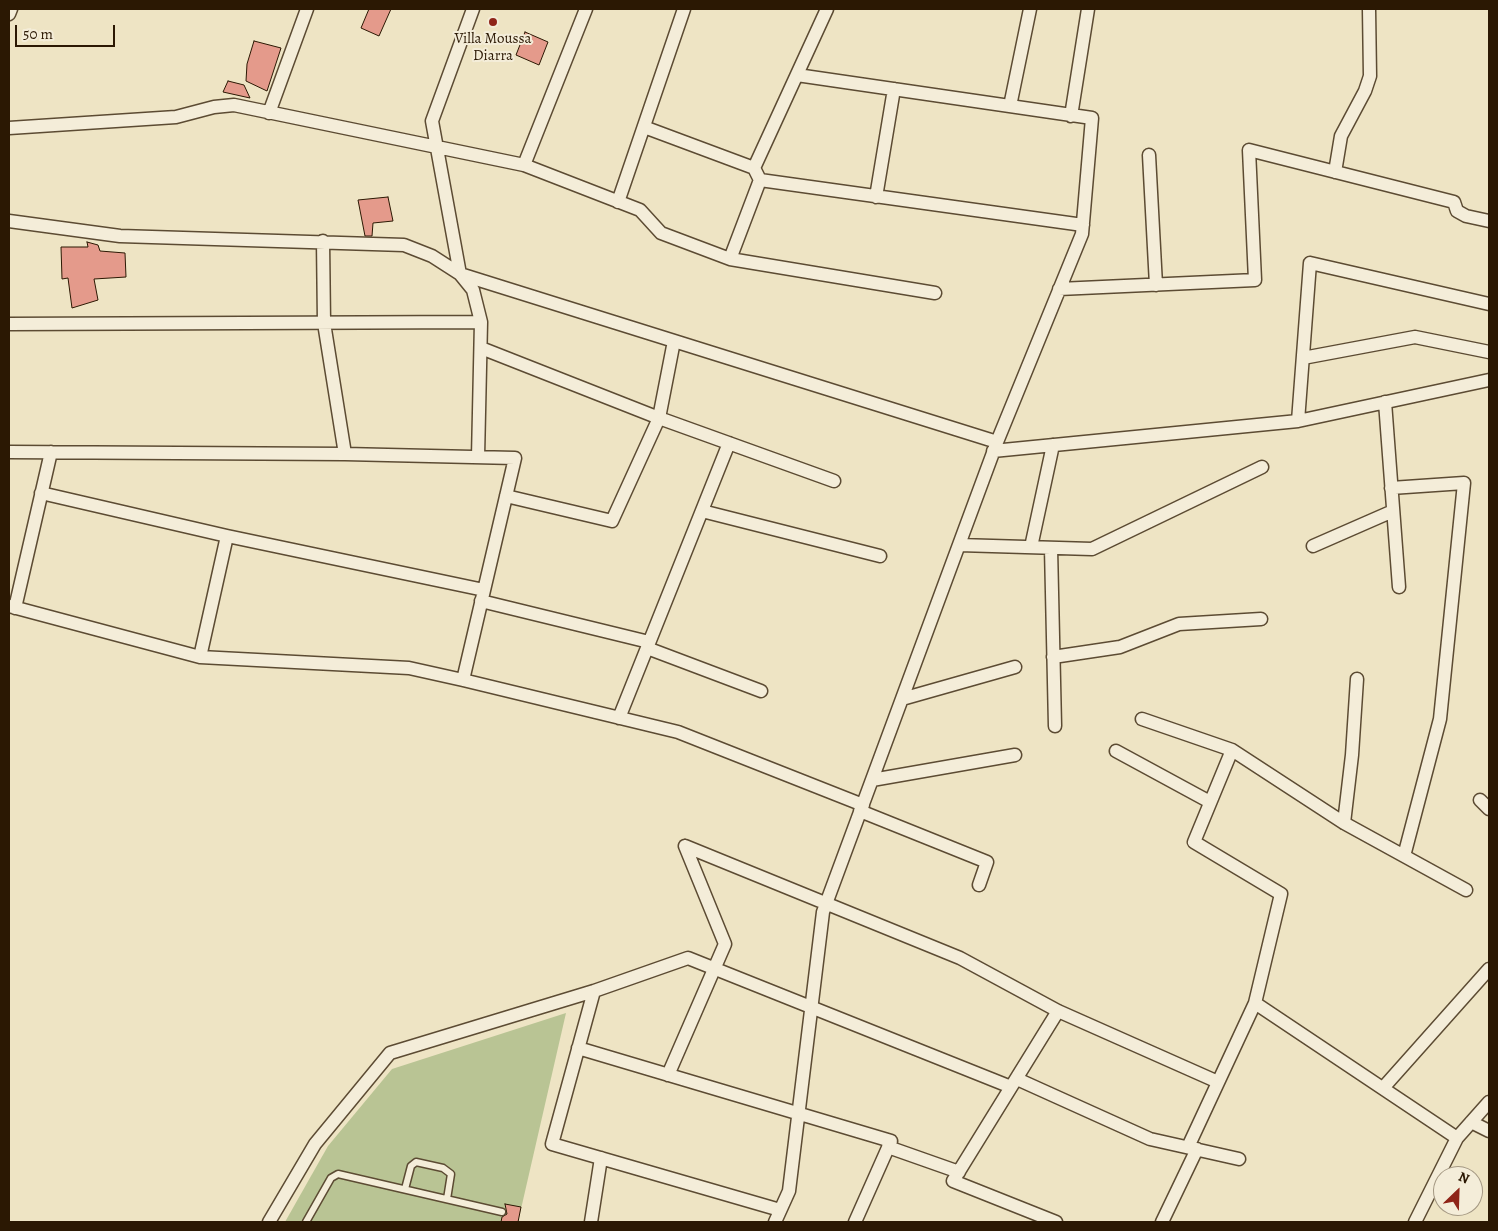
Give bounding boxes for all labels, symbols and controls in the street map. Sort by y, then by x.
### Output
scale bar [18,15,118,47]
marker: Villa Moussa Diarra [487,16,499,28]
text: 50 m [23,24,53,44]
place label: Villa Moussa Diarra [454,30,532,65]
north arrow [1433,1166,1483,1216]
text: N [1455,1167,1472,1189]

